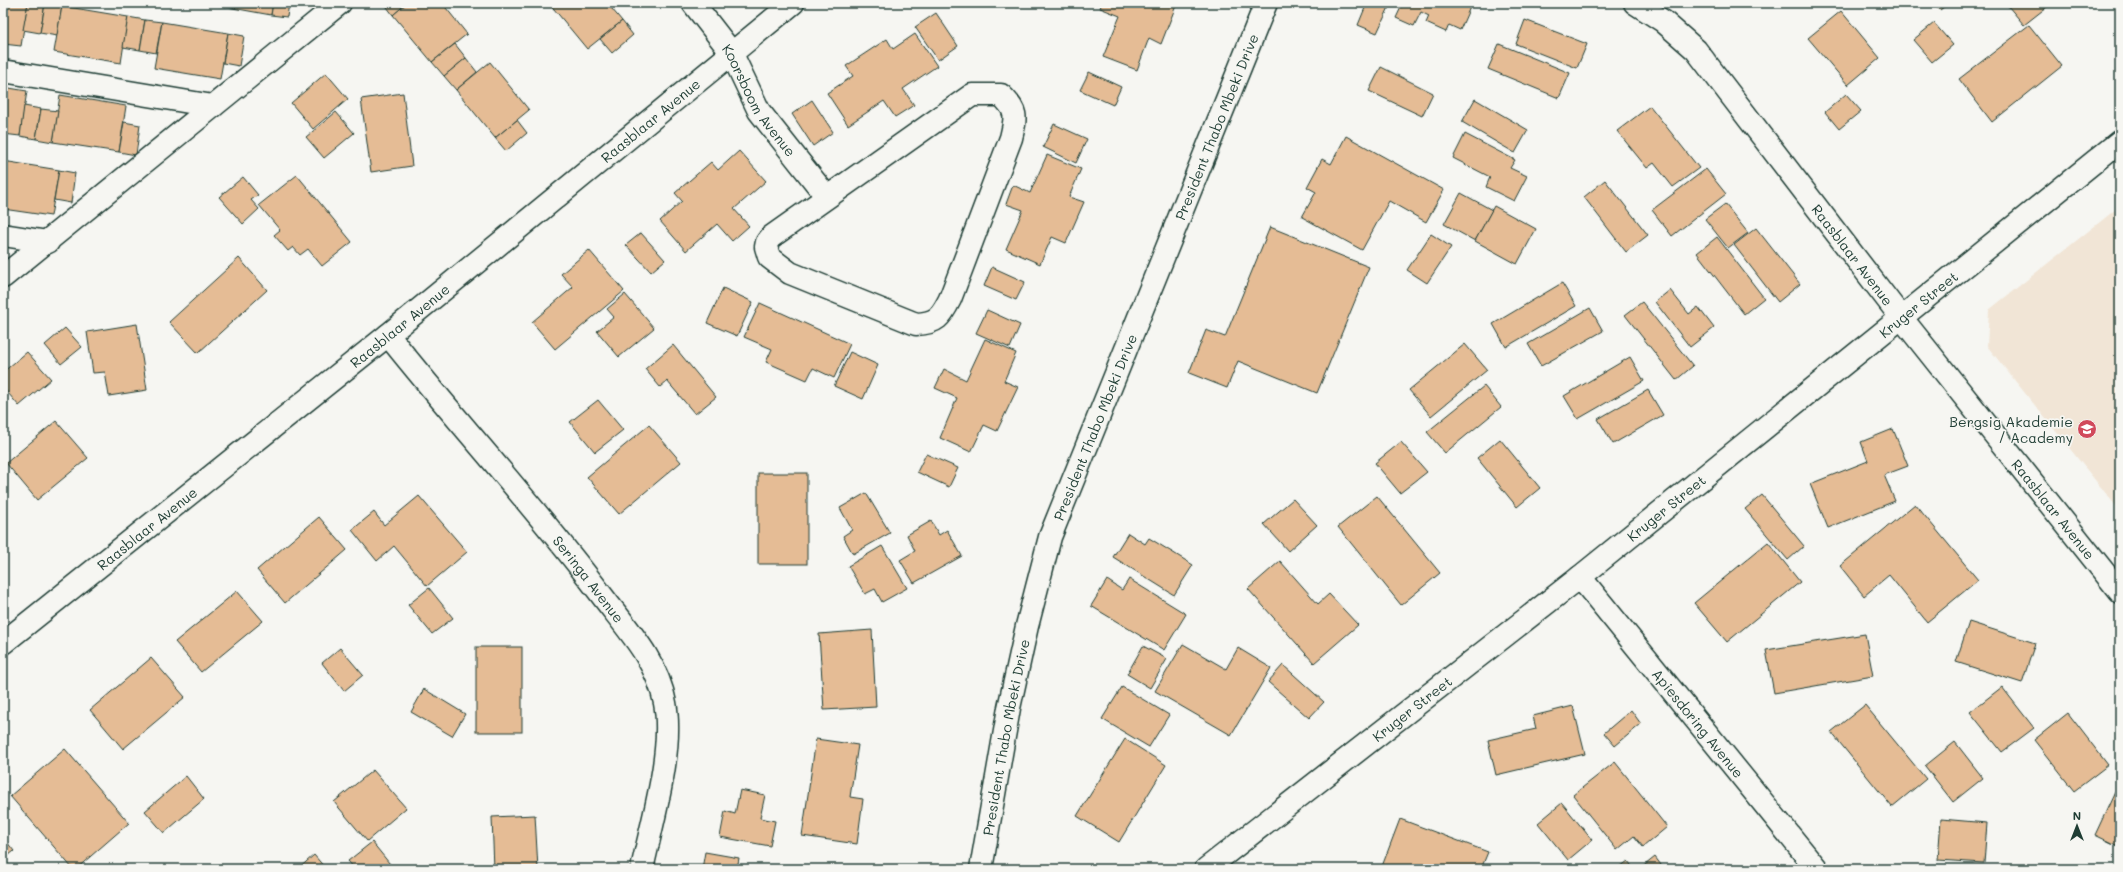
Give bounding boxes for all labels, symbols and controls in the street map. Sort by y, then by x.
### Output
street label: President Thabo Mbeki Drive [1170,31,1262,223]
street label: Koorsboom Avenue [718,40,801,160]
street label: Raasblaar Avenue [596,74,704,167]
street label: Raasblaar Avenue [1808,200,1898,309]
street label: Kruger Street [1875,266,1961,342]
street label: Raasblaar Avenue [346,279,453,372]
street label: President Thabo Mbeki Drive [1048,331,1141,523]
place label: Bergsig Akademie / Academy [1949,412,2073,447]
school or university icon: Bergsig Akademie / Academy [2076,418,2098,440]
street label: Raasblaar Avenue [2008,455,2100,563]
street label: Kruger Street [1623,470,1709,545]
street label: Raasblaar Avenue [93,482,201,574]
street label: Seringa Avenue [549,531,629,626]
street label: President Thabo Mbeki Drive [978,637,1033,837]
street label: Apiesdoring Avenue [1648,664,1749,782]
street label: Kruger Street [1368,671,1455,745]
north arrow [2057,806,2097,846]
text: N [2073,808,2081,823]

